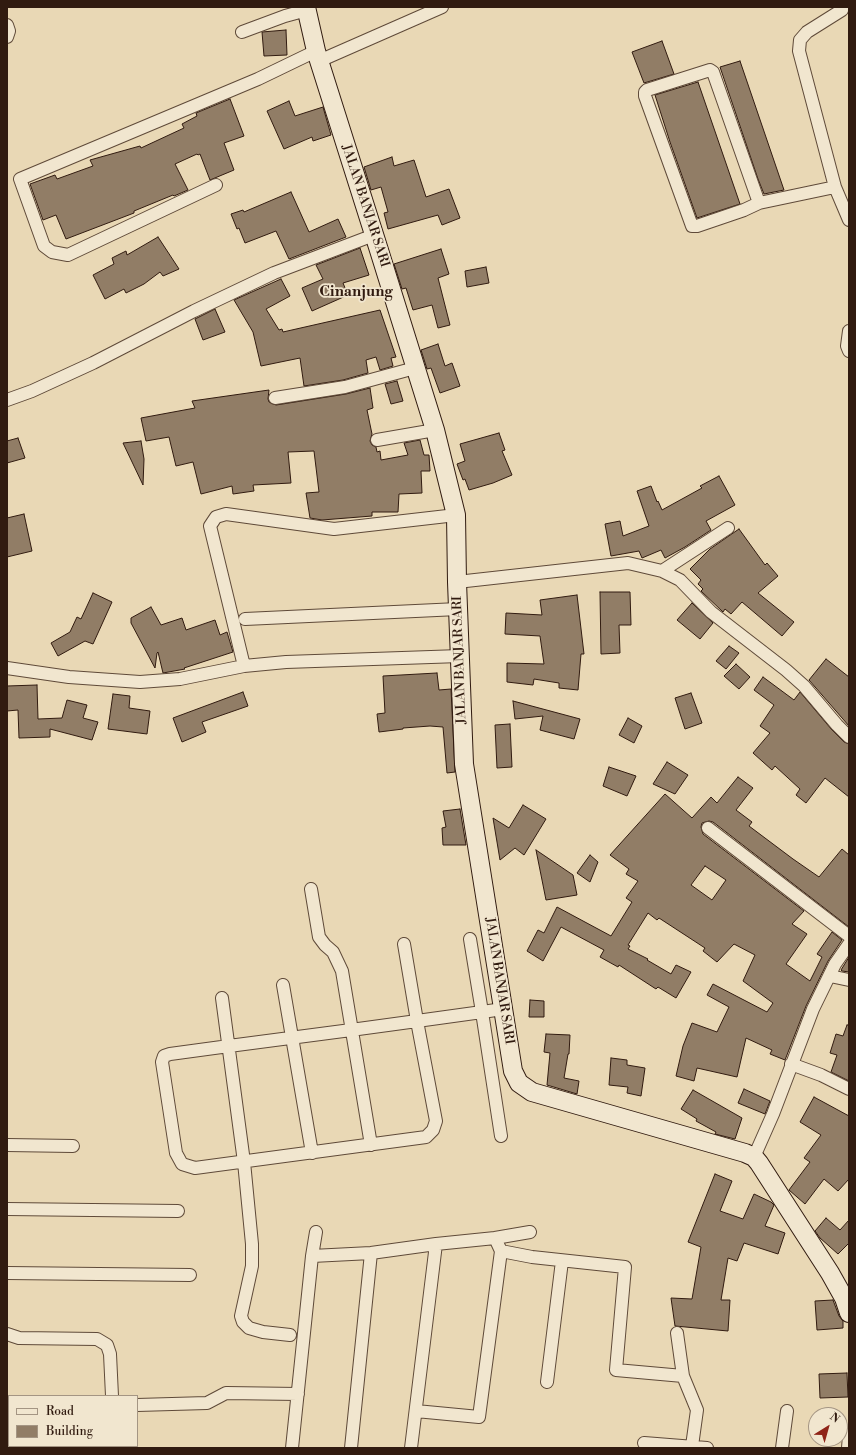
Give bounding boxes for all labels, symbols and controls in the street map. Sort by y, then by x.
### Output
street label: JALAN BANJAR SARI [338,143,392,269]
district label: Cinanjung [319,283,393,301]
street label: JALAN BANJAR SARI [450,596,470,724]
street label: JALAN BANJAR SARI [481,916,517,1046]
legend [8,1395,138,1447]
text: Road [46,1404,74,1419]
north arrow [808,1407,848,1447]
text: N [827,1410,842,1426]
text: Building [46,1424,93,1439]

